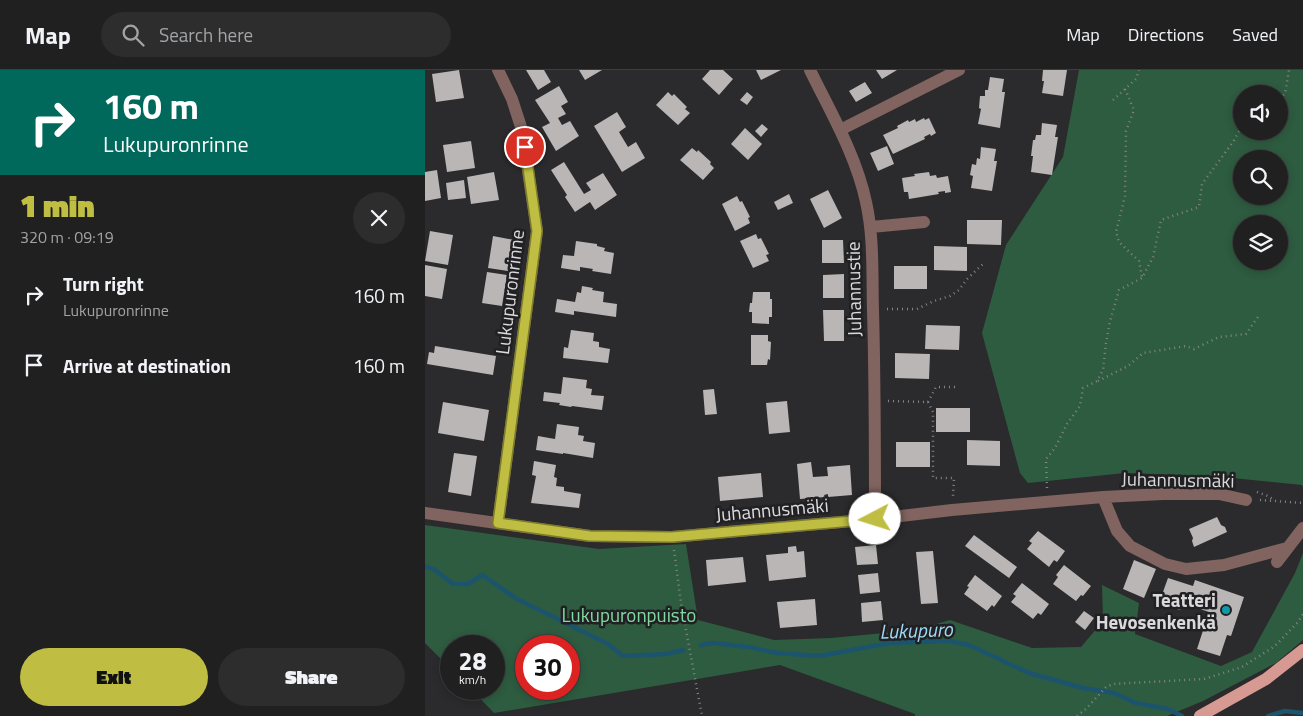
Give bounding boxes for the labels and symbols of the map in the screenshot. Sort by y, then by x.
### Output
pin [504,126,546,168]
street label: Lukupuronrinne [487,228,531,356]
street label: Juhannustie [838,241,868,337]
street label: Juhannusmäki [1121,464,1235,494]
street label: Juhannusmäki [714,490,830,528]
position arrow [848,492,900,544]
place label: Teatteri Hevosenkenkä [1096,585,1216,636]
park label: Lukupuronpuisto [562,600,696,629]
marker: Teatteri Hevosenkenkä [1220,604,1232,616]
water label: Lukupuro [879,613,954,647]
speed limit sign: 30 [515,635,580,700]

